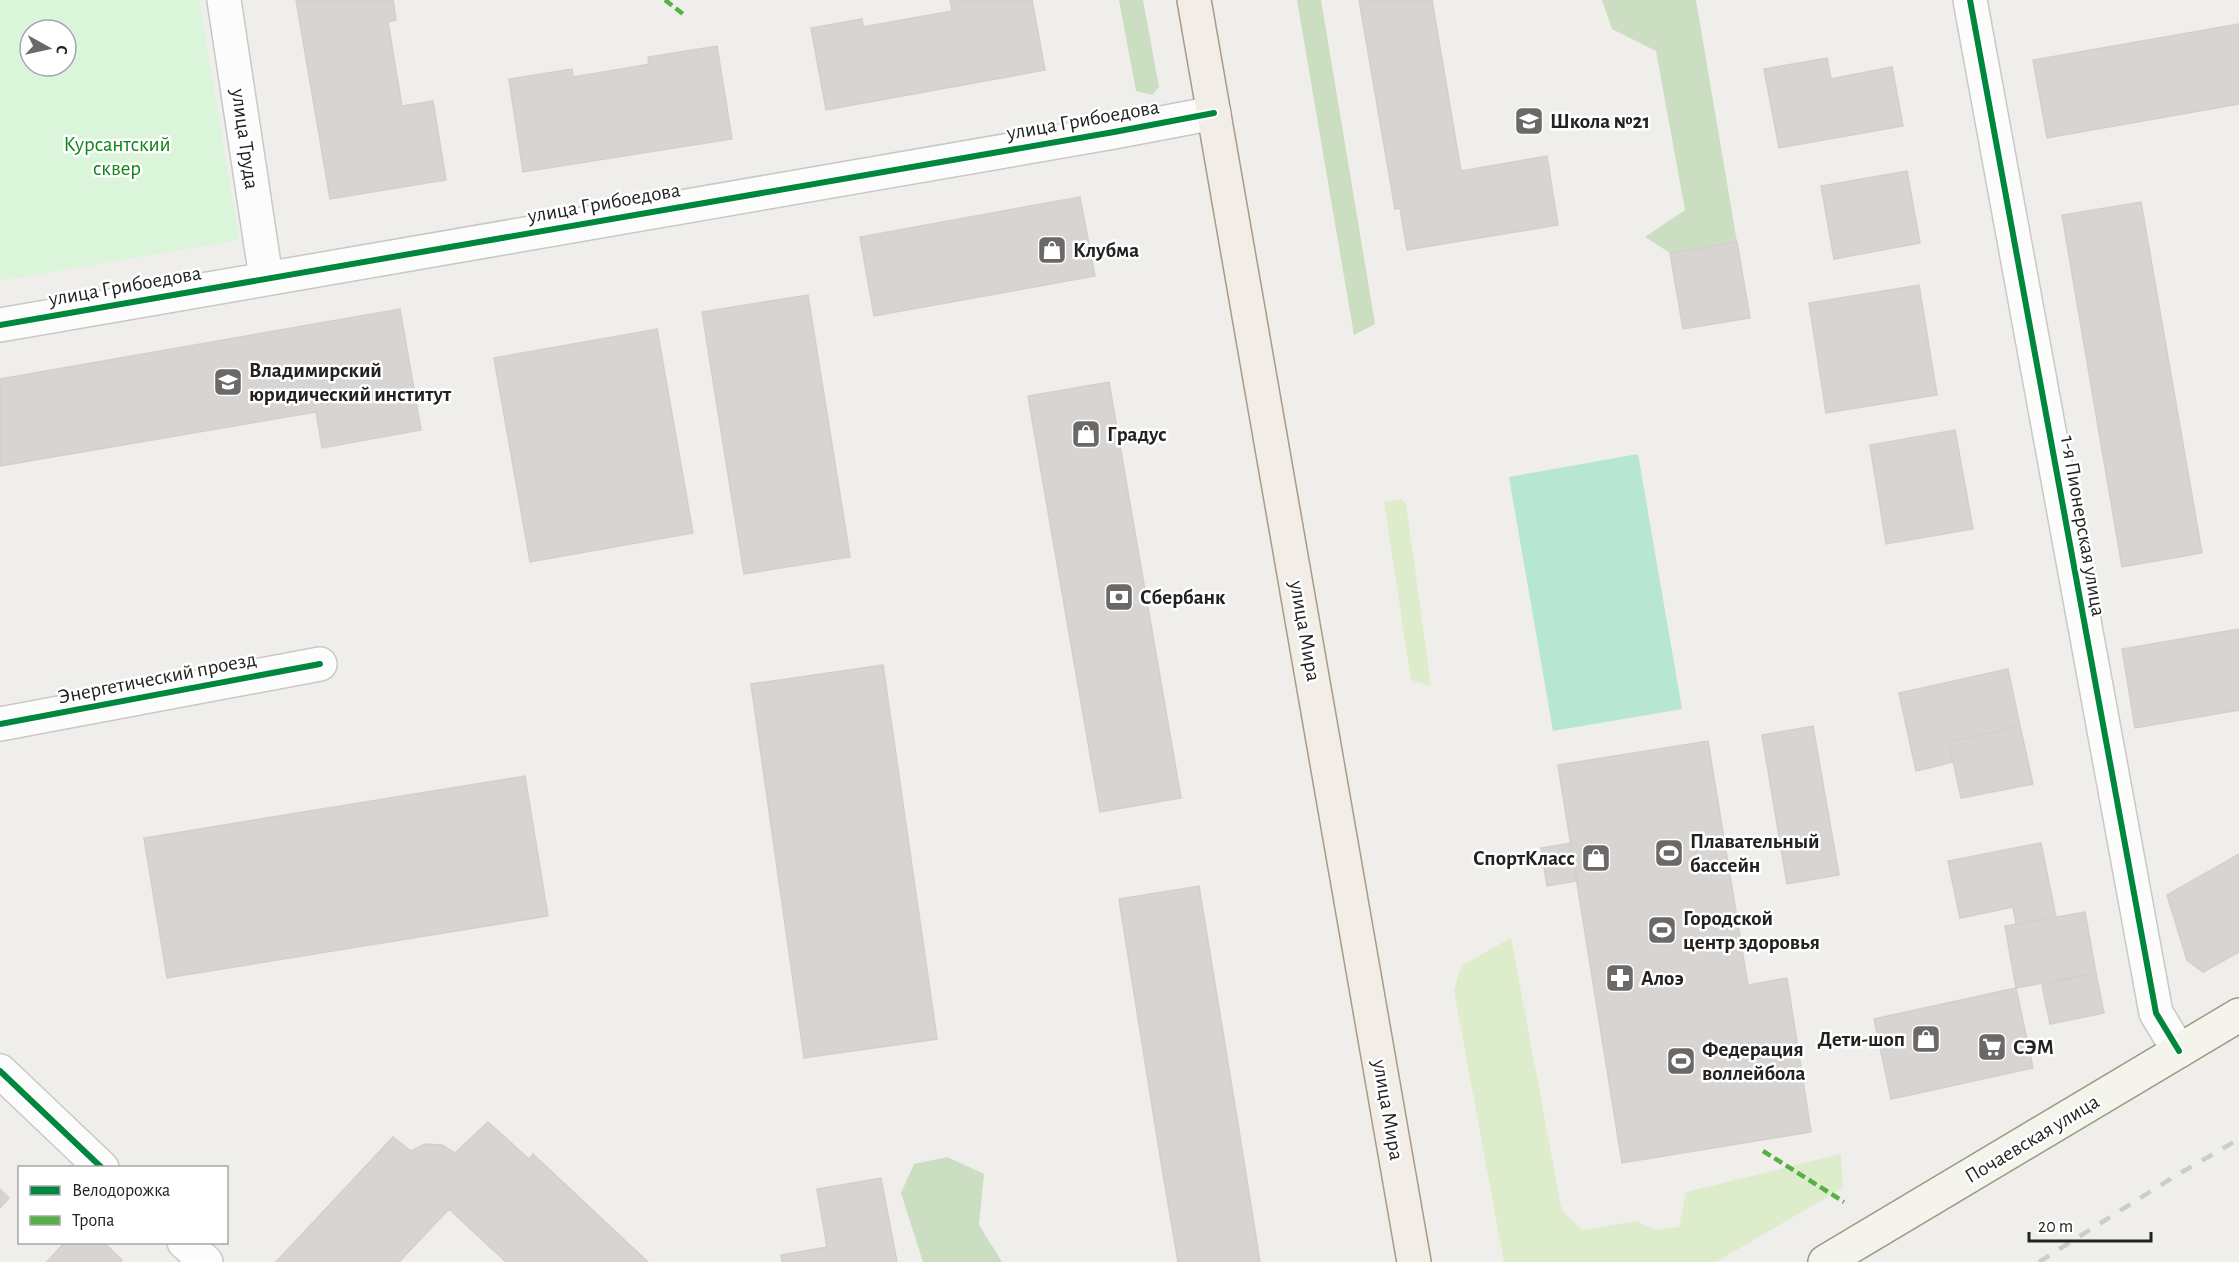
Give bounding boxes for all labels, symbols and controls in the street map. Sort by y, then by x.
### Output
north arrow [18,18,78,78]
text: С [53,44,70,56]
street label: улица Труда [227,87,262,191]
street label: улица Грибоедова [1004,96,1161,144]
school or university icon: Школа №21 [1513,105,1545,137]
place label: Школа №21 [1550,111,1650,132]
park label: Курсантский сквер [63,134,171,179]
street label: улица Грибоедова [525,179,682,227]
shop icon: Клубма [1036,234,1068,266]
place label: Клубма [1073,240,1139,261]
street label: улица Грибоедова [46,262,203,310]
place label: Владимирский юридический институт [249,360,452,405]
school or university icon: Владимирский юридический институт [212,366,244,398]
shop icon: Градус [1070,418,1102,450]
place label: Градус [1107,424,1167,445]
street label: 1-я Пионерская улица [2057,434,2109,618]
street label: улица Мира [1286,578,1324,683]
bank icon: Сбербанк [1103,581,1135,613]
place label: Сбербанк [1140,587,1226,608]
street label: Энергетический проезд [56,648,258,708]
place label: Плавательный бассейн [1690,831,1820,876]
sports icon: Плавательный бассейн [1653,837,1685,869]
shop icon: СпортКласс [1580,842,1612,874]
place label: СпортКласс [1473,848,1575,869]
place label: Городской центр здоровья [1683,908,1820,953]
sports icon: Городской центр здоровья [1646,914,1678,946]
pharmacy icon: Алоэ [1604,962,1636,994]
place label: Алоэ [1641,968,1684,989]
shop icon: Дети-шоп [1910,1023,1942,1055]
place label: Дети-шоп [1817,1029,1905,1050]
supermarket icon: СЭМ [1976,1031,2008,1063]
place label: СЭМ [2013,1037,2054,1058]
place label: Федерация воллейбола [1702,1039,1806,1084]
sports icon: Федерация воллейбола [1665,1045,1697,1077]
street label: улица Мира [1369,1057,1407,1162]
street label: Почаевская улица [1961,1091,2103,1187]
legend [18,1166,228,1244]
text: Велодорожка [72,1182,170,1200]
scale bar [2029,1205,2150,1243]
text: Тропа [72,1212,115,1230]
text: 20 m [2038,1218,2073,1236]

